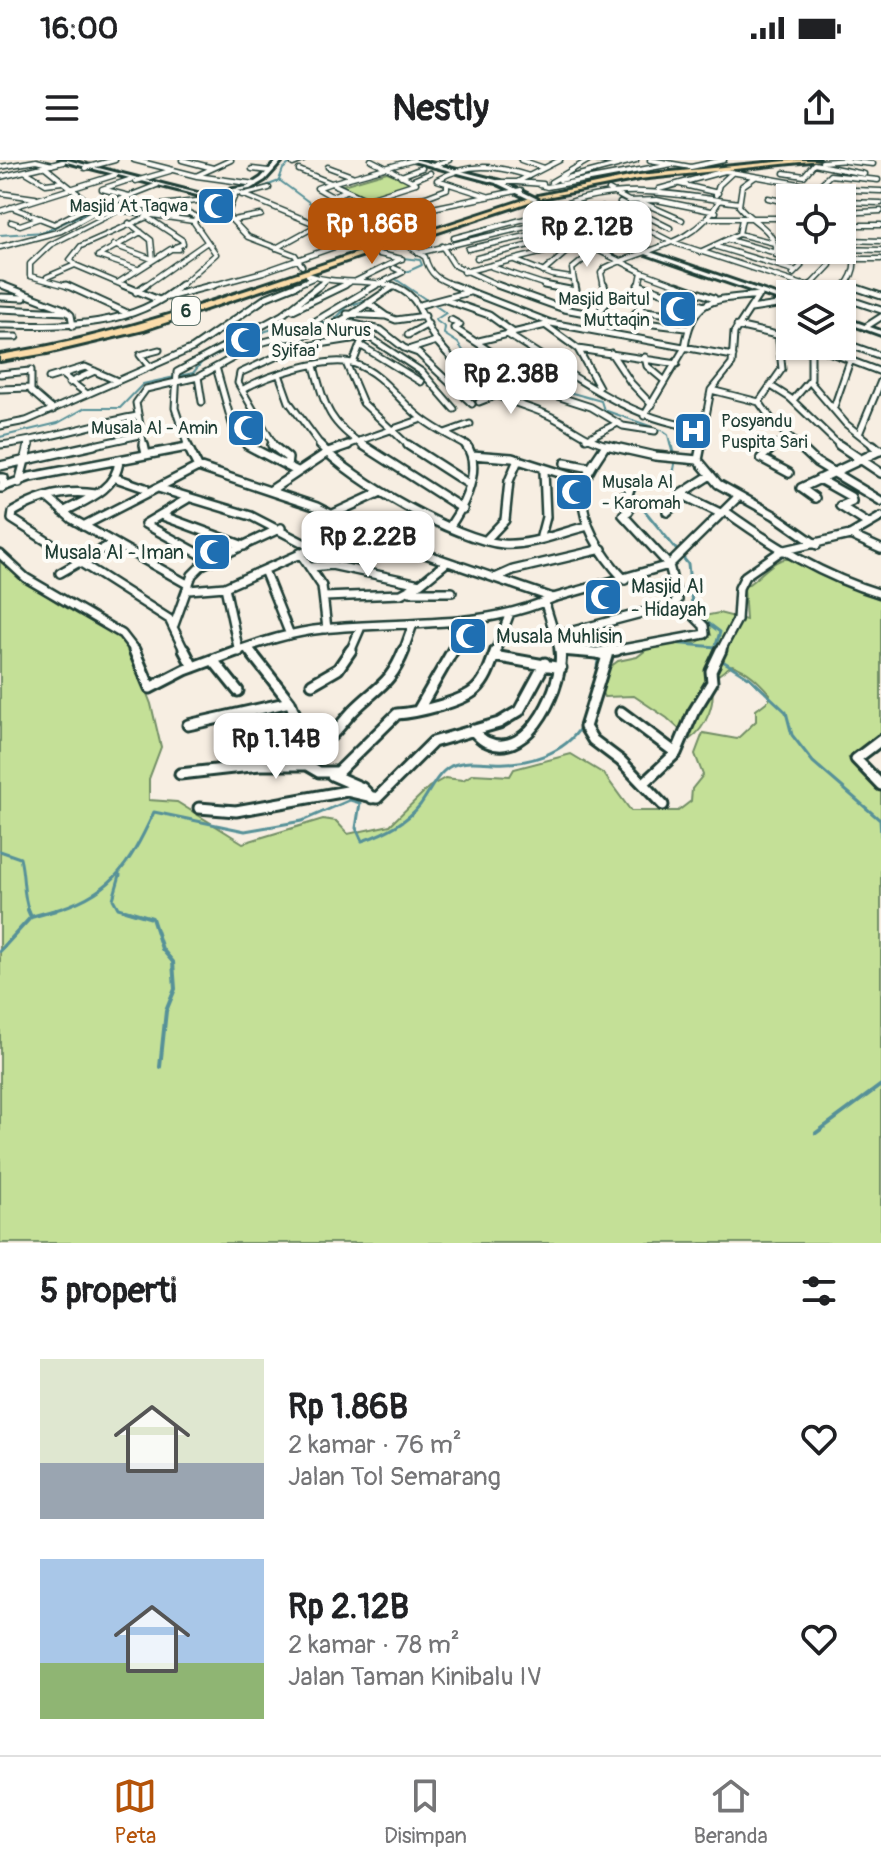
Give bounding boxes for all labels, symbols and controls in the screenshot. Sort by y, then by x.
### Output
text: 16:00 [40,10,118,47]
icon: menu [40,86,84,130]
text: Nestly [392,86,489,131]
icon: share [797,86,841,130]
map controls [776,184,856,360]
button: locate [776,184,856,264]
mosque icon: Masjid At Taqwa [195,185,237,227]
place label: Masjid At Taqwa [69,195,188,218]
pin: Rp 1.86B [289,198,455,266]
pin: Rp 2.12B [504,201,670,269]
text: Rp 1.86B [326,208,418,240]
text: Rp 2.12B [541,211,633,243]
button: layers [776,280,856,360]
place label: Masjid Baitul Muttaqin [558,288,650,332]
mosque icon: Masjid Baitul Muttaqin [657,288,699,330]
road number: 6 [172,297,200,325]
mosque icon: Musala Nurus Syifaa' [222,319,264,361]
place label: Musala Nurus Syifaa' [271,319,371,363]
pin: Rp 2.38B [428,348,594,416]
text: Rp 2.38B [463,358,559,390]
mosque icon: Musala Al - Amin [225,407,267,449]
hospital icon: Posyandu Puspita Sari [672,410,714,452]
place label: Posyandu Puspita Sari [721,410,808,454]
place label: Musala Al - Amin [91,417,218,440]
mosque icon: Musala Al - Karomah [553,471,595,513]
place label: Musala Al - Karomah [602,471,681,515]
pin: Rp 2.22B [285,511,451,579]
text: Rp 2.22B [320,521,416,553]
mosque icon: Musala Al - Iman [191,531,233,573]
place label: Musala Al - Iman [45,540,184,565]
place label: Masjid Al - Hidayah [631,574,706,622]
mosque icon: Masjid Al - Hidayah [582,576,624,618]
mosque icon: Musala Muhlisin [447,615,489,657]
place label: Musala Muhlisin [496,624,623,649]
pin: Rp 1.14B [193,713,359,781]
text: Rp 1.14B [232,723,320,755]
icon: filters [797,1269,841,1313]
text: 5 properti [40,1270,177,1313]
text: Rp 1.86B [288,1386,408,1429]
icon: home [104,1391,200,1487]
icon: heart [797,1417,841,1461]
text: 2 kamar · 76 m² [288,1429,462,1461]
text: Jalan Tol Semarang [288,1461,501,1493]
text: Rp 2.12B [288,1586,409,1629]
icon: home [104,1591,200,1687]
icon: heart [797,1617,841,1661]
text: 2 kamar · 78 m² [288,1629,460,1661]
text: Jalan Taman Kinibalu IV [288,1661,542,1693]
tab: Peta [113,1774,157,1850]
tab: Disimpan [384,1774,467,1850]
tab: Beranda [693,1774,768,1850]

